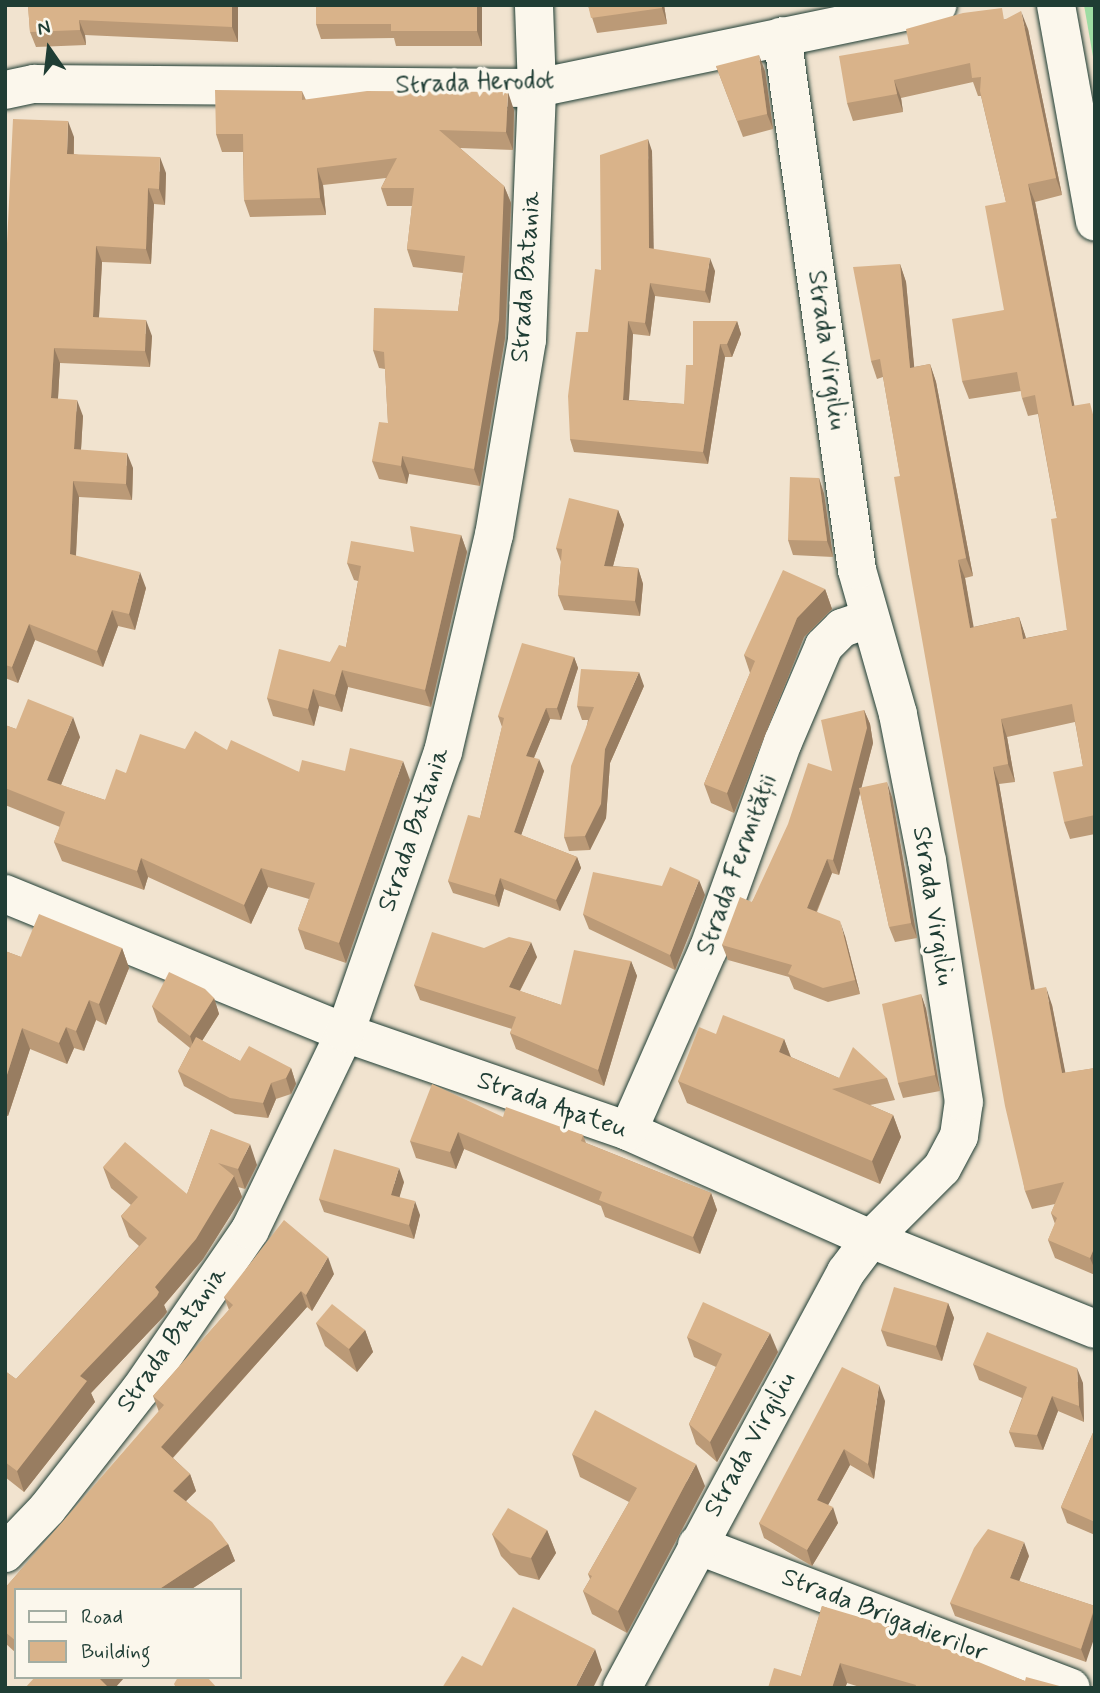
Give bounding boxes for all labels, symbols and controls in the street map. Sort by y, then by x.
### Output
north arrow [14,14,84,84]
text: N [35,14,53,42]
street label: Strada Herodot [393,66,557,102]
street label: Strada Batania [505,190,549,364]
street label: Strada Virgiliu [799,268,853,432]
street label: Strada Batania [372,743,458,917]
street label: Strada Fermității [689,765,787,965]
street label: Strada Virgiliu [904,824,960,988]
street label: Strada Apateu [473,1066,631,1146]
street label: Strada Batania [111,1260,235,1420]
street label: Strada Virgiliu [698,1367,804,1523]
street label: Strada Brigadierilor [778,1563,990,1669]
legend [14,1588,242,1679]
text: Road [81,1603,123,1631]
text: Building [81,1638,151,1666]

